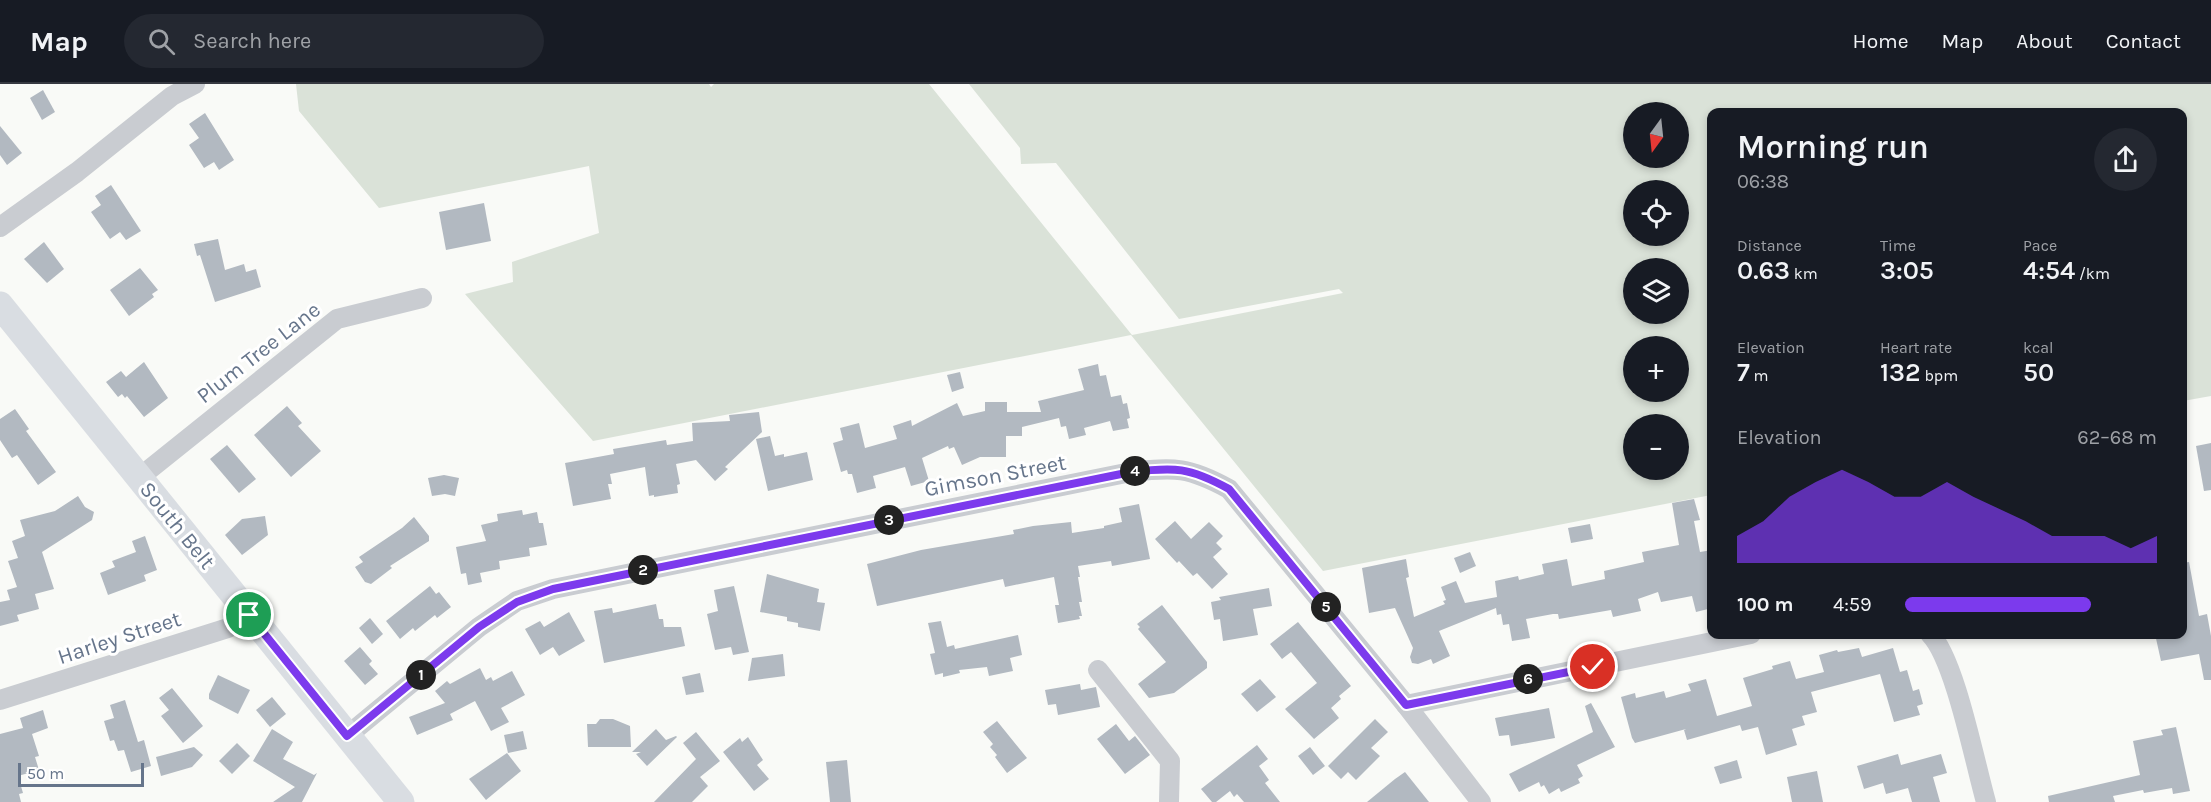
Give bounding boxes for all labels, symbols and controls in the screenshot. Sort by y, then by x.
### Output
search box [124,14,544,68]
text: Map [30,25,88,58]
icon: search [145,25,178,58]
text: Search here [193,28,311,54]
text: Home [1853,29,1909,53]
text: Map [1942,29,1983,53]
text: About [2016,29,2073,53]
text: Contact [2106,29,2181,53]
north arrow [1623,102,1689,168]
map controls [1623,102,1689,480]
text: Morning run [1737,128,1929,166]
button: share [2094,128,2157,191]
text: 06:38 [1737,170,1789,193]
button: locate [1623,180,1689,246]
text: Distance [1737,236,1802,255]
text: Time [1880,236,1916,255]
text: Pace [2023,236,2057,255]
text: 0.63 [1737,255,1790,286]
text: 3:05 [1880,255,1934,286]
text: 4:54 [2023,255,2075,286]
button: layers [1623,258,1689,324]
text: km [1790,264,1818,283]
text: /km [2075,264,2110,283]
street label: Plum Tree Lane [192,296,326,409]
button: + [1623,336,1689,402]
text: Elevation [1737,338,1805,357]
text: Heart rate [1880,338,1952,357]
text: kcal [2023,338,2054,357]
text: 7 [1737,357,1750,388]
text: 132 [1880,357,1921,388]
text: 50 [2023,357,2054,388]
text: m [1750,366,1769,385]
text: bpm [1921,366,1958,385]
button: − [1623,414,1689,480]
text: Elevation [1737,426,1822,449]
text: 62–68 m [2077,426,2157,449]
street label: Gimson Street [922,450,1068,502]
pin: 4 [1120,456,1150,486]
text: 4 [1130,461,1140,480]
street label: South Belt [134,477,220,575]
pin: 3 [874,505,904,535]
text: 3 [884,510,894,529]
pin: 2 [628,555,658,585]
text: 2 [638,560,648,579]
pin [223,589,274,640]
pin: 5 [1311,592,1341,622]
text: 100 m [1737,593,1793,616]
text: 4:59 [1833,593,1872,616]
text: 5 [1321,597,1331,616]
icon: arrive [232,598,265,631]
street label: Harley Street [54,606,184,670]
pin [1567,641,1618,692]
icon: check [1576,650,1609,683]
pin: 1 [406,660,436,690]
pin: 6 [1513,664,1543,694]
text: 1 [418,665,424,684]
text: 6 [1523,669,1533,688]
scale bar [18,760,144,788]
text: 50 m [27,764,64,783]

